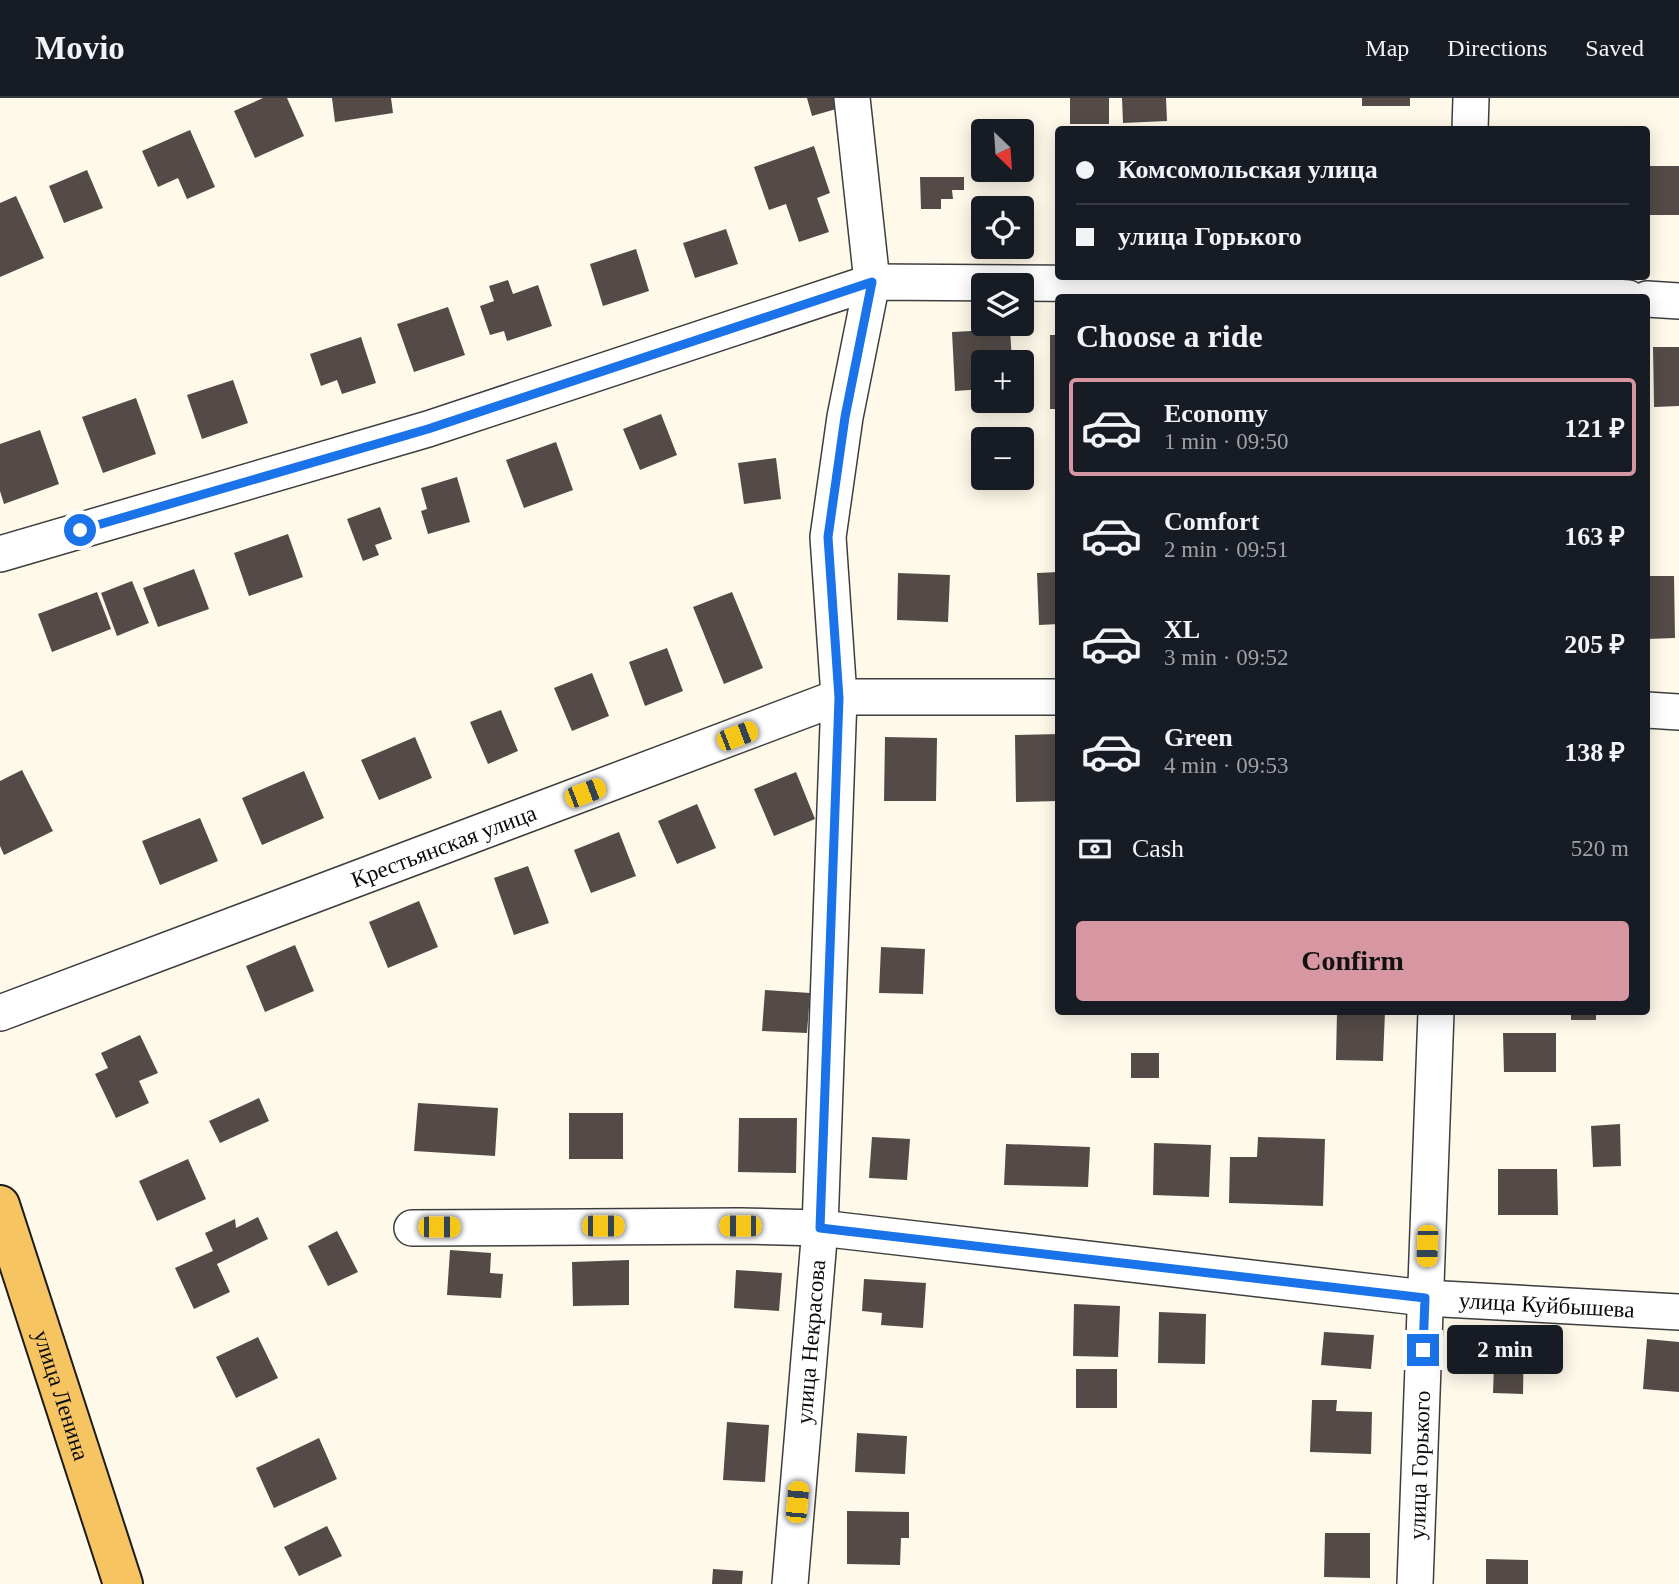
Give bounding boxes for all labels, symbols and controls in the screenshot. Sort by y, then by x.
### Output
text: Movio [35,30,125,66]
text: Map [1365,35,1409,61]
text: Directions [1447,35,1547,61]
text: Saved [1585,35,1644,61]
north arrow [971,119,1034,182]
map controls [971,119,1034,490]
text: Комсомольская улица [1118,155,1378,184]
button: locate [971,196,1034,259]
text: улица Горького [1118,222,1302,251]
button: layers [971,273,1034,336]
text: Choose a ride [1076,318,1263,354]
button: + [971,350,1034,413]
icon: car [1080,396,1143,459]
text: Economy [1164,399,1268,428]
text: 121 ₽ [1564,414,1625,443]
button: − [971,427,1034,490]
text: 1 min · 09:50 [1164,429,1289,454]
icon: car [1080,504,1143,567]
text: Comfort [1164,507,1259,536]
route start [64,514,96,546]
text: 163 ₽ [1564,522,1625,551]
text: 2 min · 09:51 [1164,537,1289,562]
icon: car [1080,612,1143,675]
text: XL [1164,615,1200,644]
text: 205 ₽ [1564,630,1625,659]
text: 3 min · 09:52 [1164,645,1289,670]
car [714,719,761,753]
icon: car [1080,720,1143,783]
text: Green [1164,723,1233,752]
text: 138 ₽ [1564,738,1625,767]
text: 4 min · 09:53 [1164,753,1289,778]
car [562,776,609,810]
street label: Крестьянская улица [348,800,540,892]
icon: cash [1076,830,1114,868]
text: Cash [1132,834,1184,863]
text: 520 m [1571,836,1629,861]
button: Confirm [1076,921,1629,1001]
car [583,1216,625,1237]
car [720,1216,762,1237]
car [419,1217,461,1238]
car [1416,1225,1439,1267]
street label: улица Некрасова [791,1259,830,1425]
street label: улица Куйбышева [1458,1287,1635,1322]
callout: 2 min [1448,1326,1563,1374]
street label: улица Ленина [29,1327,95,1463]
route end [1407,1334,1439,1366]
text: 2 min [1477,1337,1533,1362]
street label: улица Горького [1404,1390,1435,1540]
car [785,1480,810,1524]

